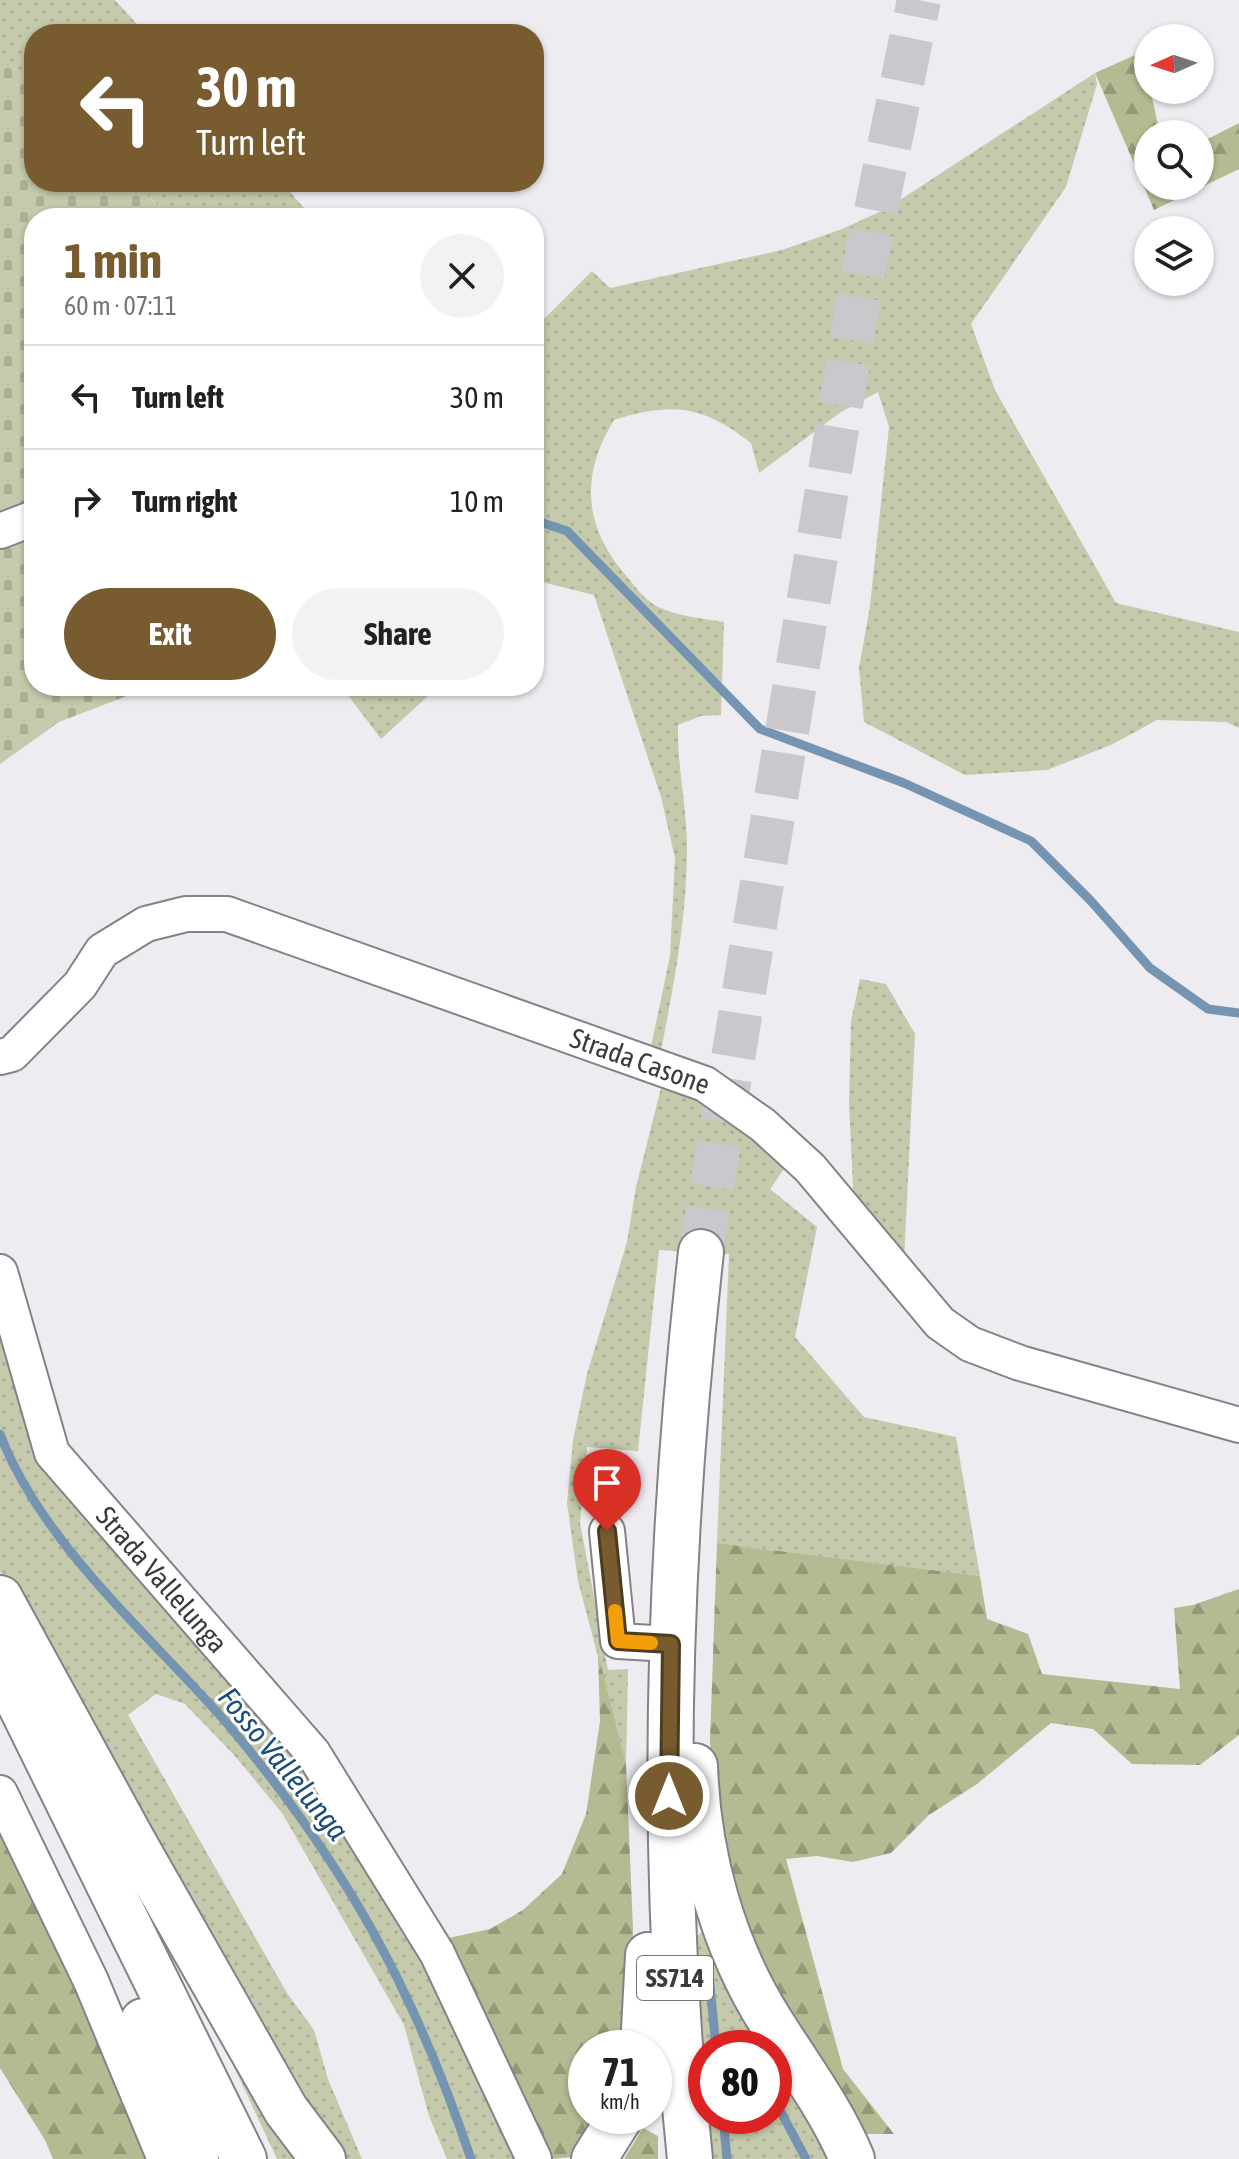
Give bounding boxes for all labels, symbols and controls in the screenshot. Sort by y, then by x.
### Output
north arrow [1134,24,1214,104]
map controls [1134,24,1214,296]
text: 30 m [196,55,297,119]
icon: left [64,56,168,160]
button: search [1134,120,1214,200]
text: Turn left [196,121,306,163]
button: layers [1134,216,1214,296]
text: 1 min [64,233,162,288]
button: close [420,234,504,318]
text: 60 m · 07:11 [64,291,177,321]
icon: left [64,375,108,419]
text: Turn left [132,380,224,414]
text: 30 m [450,380,504,414]
icon: right [64,479,108,523]
text: Turn right [132,484,238,518]
text: 10 m [450,484,504,518]
button: Exit [64,588,276,680]
button: Share [292,588,504,680]
street label: Strada Casone [566,1021,714,1100]
pin [573,1449,641,1531]
icon: arrive [585,1461,629,1505]
street label: Strada Vallelunga [90,1500,234,1659]
water label: Fosso Vallelunga [212,1680,356,1846]
position arrow [627,1754,711,1838]
road number: SS714 [637,1956,713,2000]
speed limit sign: 80 [688,2030,792,2134]
text: 71 [601,2049,639,2094]
text: km/h [600,2090,640,2113]

